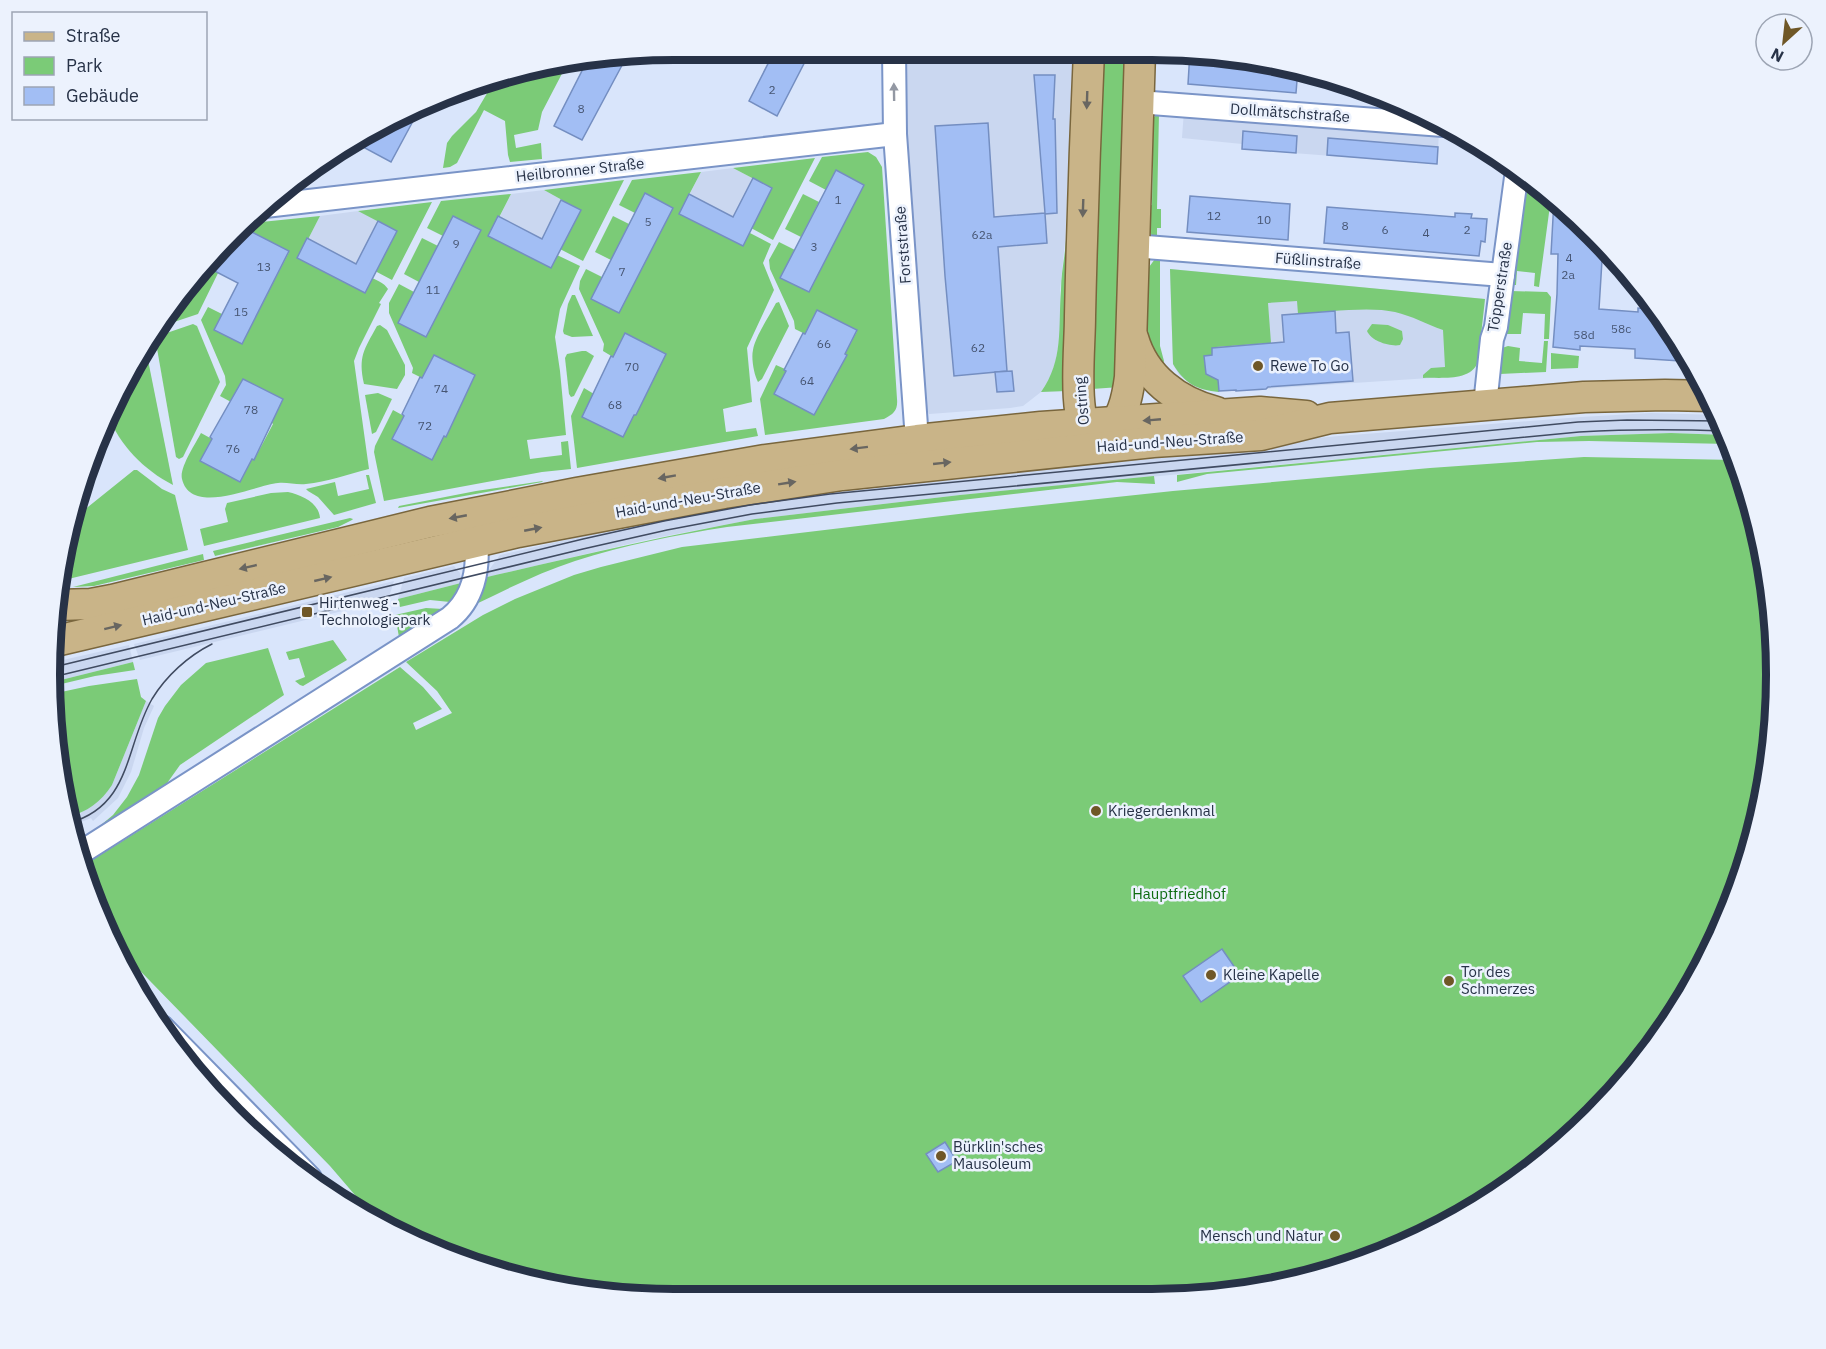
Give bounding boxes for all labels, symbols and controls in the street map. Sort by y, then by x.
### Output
legend [12,12,207,120]
north arrow [1754,12,1814,72]
text: Straße [66,24,120,47]
text: N [1767,44,1787,67]
text: Park [66,54,103,77]
house number: 2 [768,82,776,97]
one-way arrow [890,83,899,102]
text: Gebäude [66,84,139,107]
one-way arrow [1082,91,1092,110]
street label: Dollmätschstraße [1229,99,1351,126]
house number: 8 [577,101,585,116]
street label: Heilbronner Straße [515,153,645,186]
house number: 1 [834,192,842,207]
one-way arrow [1078,199,1088,218]
street label: Forststraße [890,205,915,285]
house number: 12 [1207,208,1221,223]
house number: 10 [1257,212,1271,227]
house number: 5 [644,214,652,229]
house number: 8 [1341,218,1349,233]
house number: 6 [1381,222,1389,237]
house number: 2 [1463,222,1471,237]
house number: 4 [1422,225,1430,240]
house number: 62a [972,227,993,242]
house number: 9 [452,236,460,251]
house number: 3 [810,239,818,254]
street label: Töpperstraße [1483,241,1516,333]
street label: Füßlinstraße [1274,248,1362,273]
house number: 4 [1565,250,1573,265]
house number: 13 [257,259,271,274]
house number: 7 [618,264,626,279]
house number: 2a [1561,267,1575,282]
house number: 11 [426,282,440,297]
house number: 15 [234,304,248,319]
house number: 58c [1611,321,1631,336]
house number: 58d [1573,327,1595,342]
house number: 66 [817,336,831,351]
house number: 62 [971,340,985,355]
place label: Rewe To Go [1270,356,1349,375]
house number: 70 [625,359,639,374]
marker: Rewe To Go [1251,359,1265,373]
house number: 64 [800,373,814,388]
street label: Ostring [1070,376,1093,426]
house number: 74 [434,381,448,396]
house number: 68 [608,397,622,412]
house number: 78 [244,402,258,417]
one-way arrow [1142,415,1161,425]
house number: 72 [418,418,432,433]
street label: Haid-und-Neu-Straße [1096,427,1244,456]
house number: 76 [226,441,240,456]
one-way arrow [850,443,869,452]
one-way arrow [933,458,952,468]
one-way arrow [657,472,676,481]
street label: Haid-und-Neu-Straße [614,477,762,522]
one-way arrow [777,479,796,488]
one-way arrow [448,512,467,522]
one-way arrow [523,524,542,533]
one-way arrow [238,563,257,572]
one-way arrow [314,573,332,583]
street label: Haid-und-Neu-Straße [140,578,288,629]
place label: Hirtenweg - Technologiepark [319,593,430,629]
marker: Hirtenweg - Technologiepark [300,605,314,619]
one-way arrow [103,622,122,632]
place label: Kriegerdenkmal [1108,801,1215,820]
marker: Kriegerdenkmal [1089,804,1103,818]
park label: Hauptfriedhof [1132,884,1226,903]
place label: Tor des Schmerzes [1461,962,1535,998]
place label: Kleine Kapelle [1223,965,1319,984]
marker: Kleine Kapelle [1204,968,1218,982]
marker: Tor des Schmerzes [1442,974,1456,988]
place label: Bürklin'sches Mausoleum [953,1137,1043,1173]
marker: Bürklin'sches Mausoleum [934,1149,948,1163]
place label: Mensch und Natur [1200,1226,1323,1245]
marker: Mensch und Natur [1328,1229,1342,1243]

